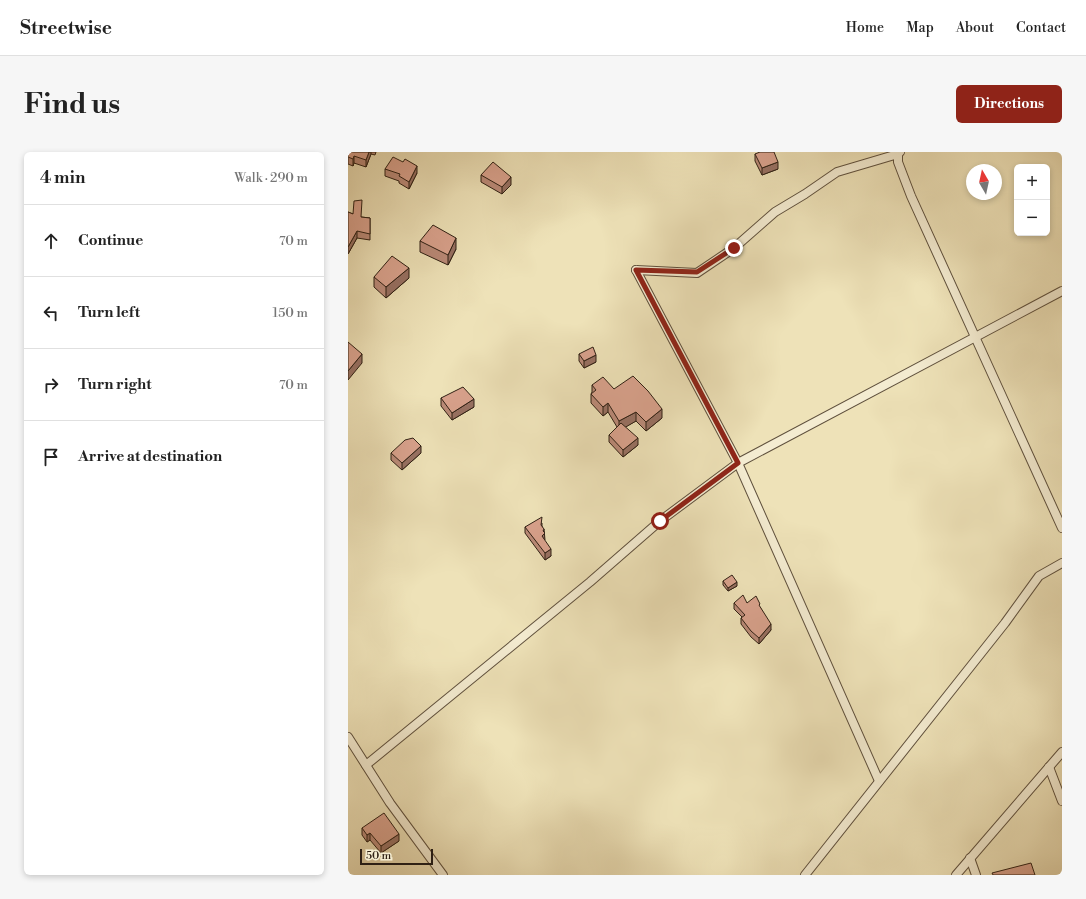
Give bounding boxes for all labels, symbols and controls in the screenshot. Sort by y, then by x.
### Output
text: Streetwise [20,16,112,40]
text: Home [846,19,884,37]
text: Map [906,19,934,37]
text: About [956,19,994,37]
text: Contact [1016,19,1066,37]
button: Directions [956,85,1062,123]
text: Find us [24,87,120,122]
north arrow [966,164,1002,200]
map controls [1014,164,1050,236]
button: + [1014,164,1050,200]
text: 4 min [40,167,85,189]
text: Walk · 290 m [234,170,308,186]
button: − [1014,200,1050,236]
icon: ahead [40,230,62,252]
text: Continue [78,231,143,250]
text: 70 m [279,233,308,249]
route end [725,239,743,257]
icon: left [40,302,62,324]
text: Turn left [78,303,140,322]
text: 150 m [273,305,308,321]
icon: right [40,374,62,396]
text: Turn right [78,375,152,394]
text: 70 m [279,377,308,393]
icon: arrive [40,446,62,468]
text: Arrive at destination [78,447,222,466]
route start [651,512,669,530]
scale bar [360,847,433,866]
text: 50 m [366,849,391,863]

